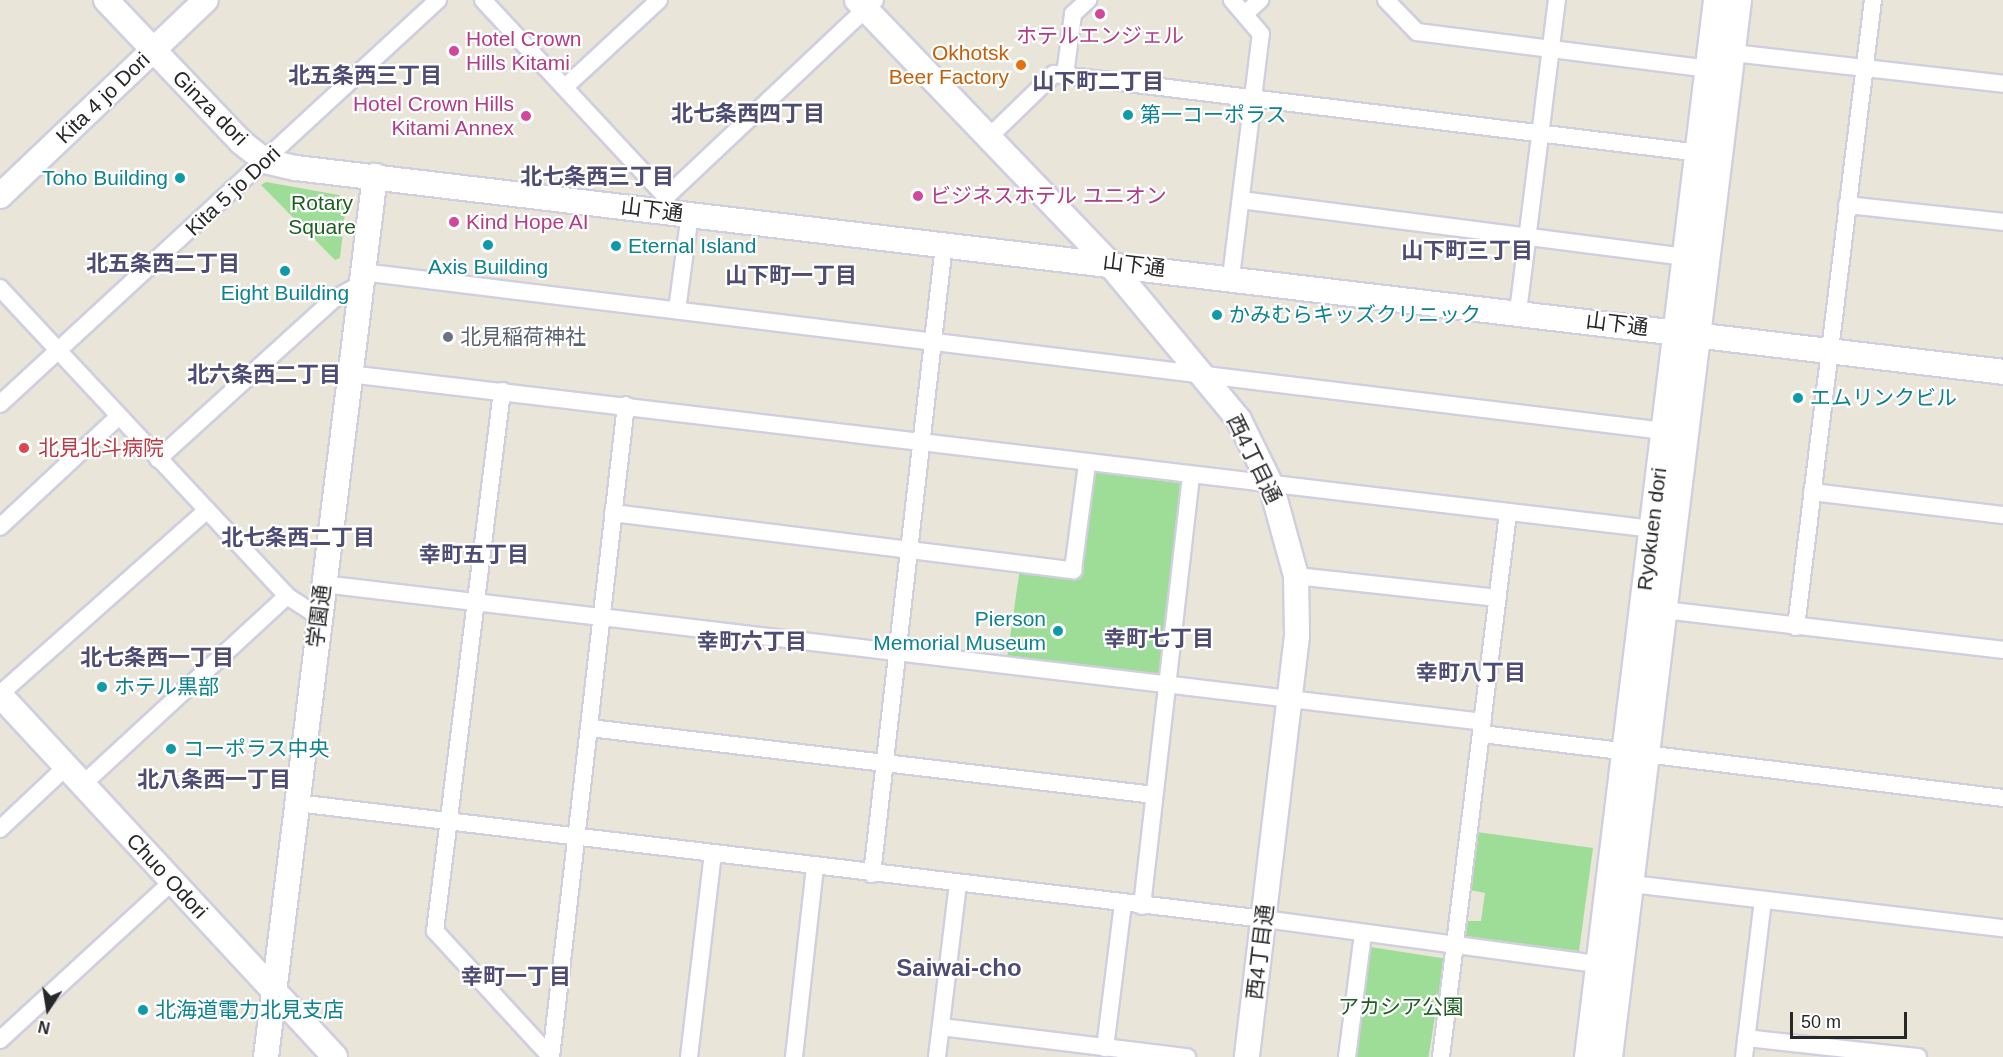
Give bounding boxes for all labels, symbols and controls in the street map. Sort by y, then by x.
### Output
marker: ホテルエンジェル [1093,7,1107,21]
place label: ホテルエンジェル [1016,23,1184,49]
place label: Hotel Crown Hills Kitami [466,26,582,76]
place label: Okhotsk Beer Factory [889,40,1009,90]
marker: Hotel Crown Hills Kitami [447,44,461,58]
street label: Kita 4 jo Dori [51,47,155,149]
marker: Okhotsk Beer Factory [1014,58,1028,72]
district label: 北五条西三丁目 [288,63,442,89]
street label: Ginza dori [167,65,253,151]
district label: 山下町二丁目 [1032,69,1164,95]
place label: Hotel Crown Hills Kitami Annex [353,91,514,141]
district label: 北七条西四丁目 [671,101,825,127]
place label: 第一コーポラス [1140,102,1287,128]
marker: 第一コーポラス [1121,108,1135,122]
marker: Hotel Crown Hills Kitami Annex [519,109,533,123]
street label: Kita 5 jo Dori [180,141,286,241]
district label: 北七条西三丁目 [520,164,674,190]
place label: Toho Building [42,165,168,191]
marker: Toho Building [173,171,187,185]
place label: ビジネスホテル ユニオン [930,183,1167,209]
marker: ビジネスホテル ユニオン [911,189,925,203]
park label: Rotary Square [288,190,356,240]
street label: 山下通 [619,194,685,226]
place label: Kind Hope AI [466,209,590,235]
marker: Kind Hope AI [447,215,461,229]
place label: Eternal Island [628,233,756,259]
marker: Axis Building [481,238,495,252]
district label: 山下町三丁目 [1401,238,1533,264]
marker: Eternal Island [609,239,623,253]
street label: 山下通 [1101,249,1167,281]
district label: 北五条西二丁目 [86,251,240,277]
place label: Axis Building [428,254,548,280]
district label: 山下町一丁目 [725,263,857,289]
marker: Eight Building [278,264,292,278]
place label: Eight Building [221,280,349,306]
place label: かみむらキッズクリニック [1229,302,1481,328]
marker: かみむらキッズクリニック [1210,308,1224,322]
street label: 山下通 [1584,308,1650,340]
place label: 北見稲荷神社 [460,324,586,350]
marker: 北見稲荷神社 [441,330,455,344]
district label: 北六条西二丁目 [187,362,341,388]
place label: エムリンクビル [1810,385,1957,411]
marker: エムリンクビル [1791,391,1805,405]
street label: 西4丁目通 [1222,410,1286,508]
place label: 北見北斗病院 [38,435,164,461]
marker: 北見北斗病院 [15,439,33,457]
street label: Ryokuen dori [1632,466,1672,592]
district label: 北七条西二丁目 [221,525,375,551]
district label: 幸町五丁目 [419,542,529,568]
street label: 学園通 [303,583,335,649]
place label: Pierson Memorial Museum [873,606,1046,656]
marker: Pierson Memorial Museum [1051,624,1065,638]
district label: 幸町七丁目 [1104,626,1214,652]
district label: 幸町六丁目 [697,629,807,655]
district label: 北七条西一丁目 [80,645,234,671]
district label: 幸町八丁目 [1416,660,1526,686]
place label: ホテル黒部 [114,674,219,700]
marker: ホテル黒部 [95,680,109,694]
place label: コーポラス中央 [183,736,330,762]
marker: コーポラス中央 [164,742,178,756]
district label: 北八条西一丁目 [137,767,291,793]
street label: Chuo Odori [121,828,213,924]
street label: 西4丁目通 [1242,903,1278,1001]
district label: Saiwai-cho [896,954,1022,982]
district label: 幸町一丁目 [461,964,571,990]
north arrow [18,979,78,1039]
park label: アカシア公園 [1338,994,1464,1020]
place label: 北海道電力北見支店 [155,997,344,1023]
scale bar [1793,1000,1910,1038]
marker: 北海道電力北見支店 [136,1003,150,1017]
text: 50 m [1801,1012,1841,1032]
text: N [37,1018,52,1037]

